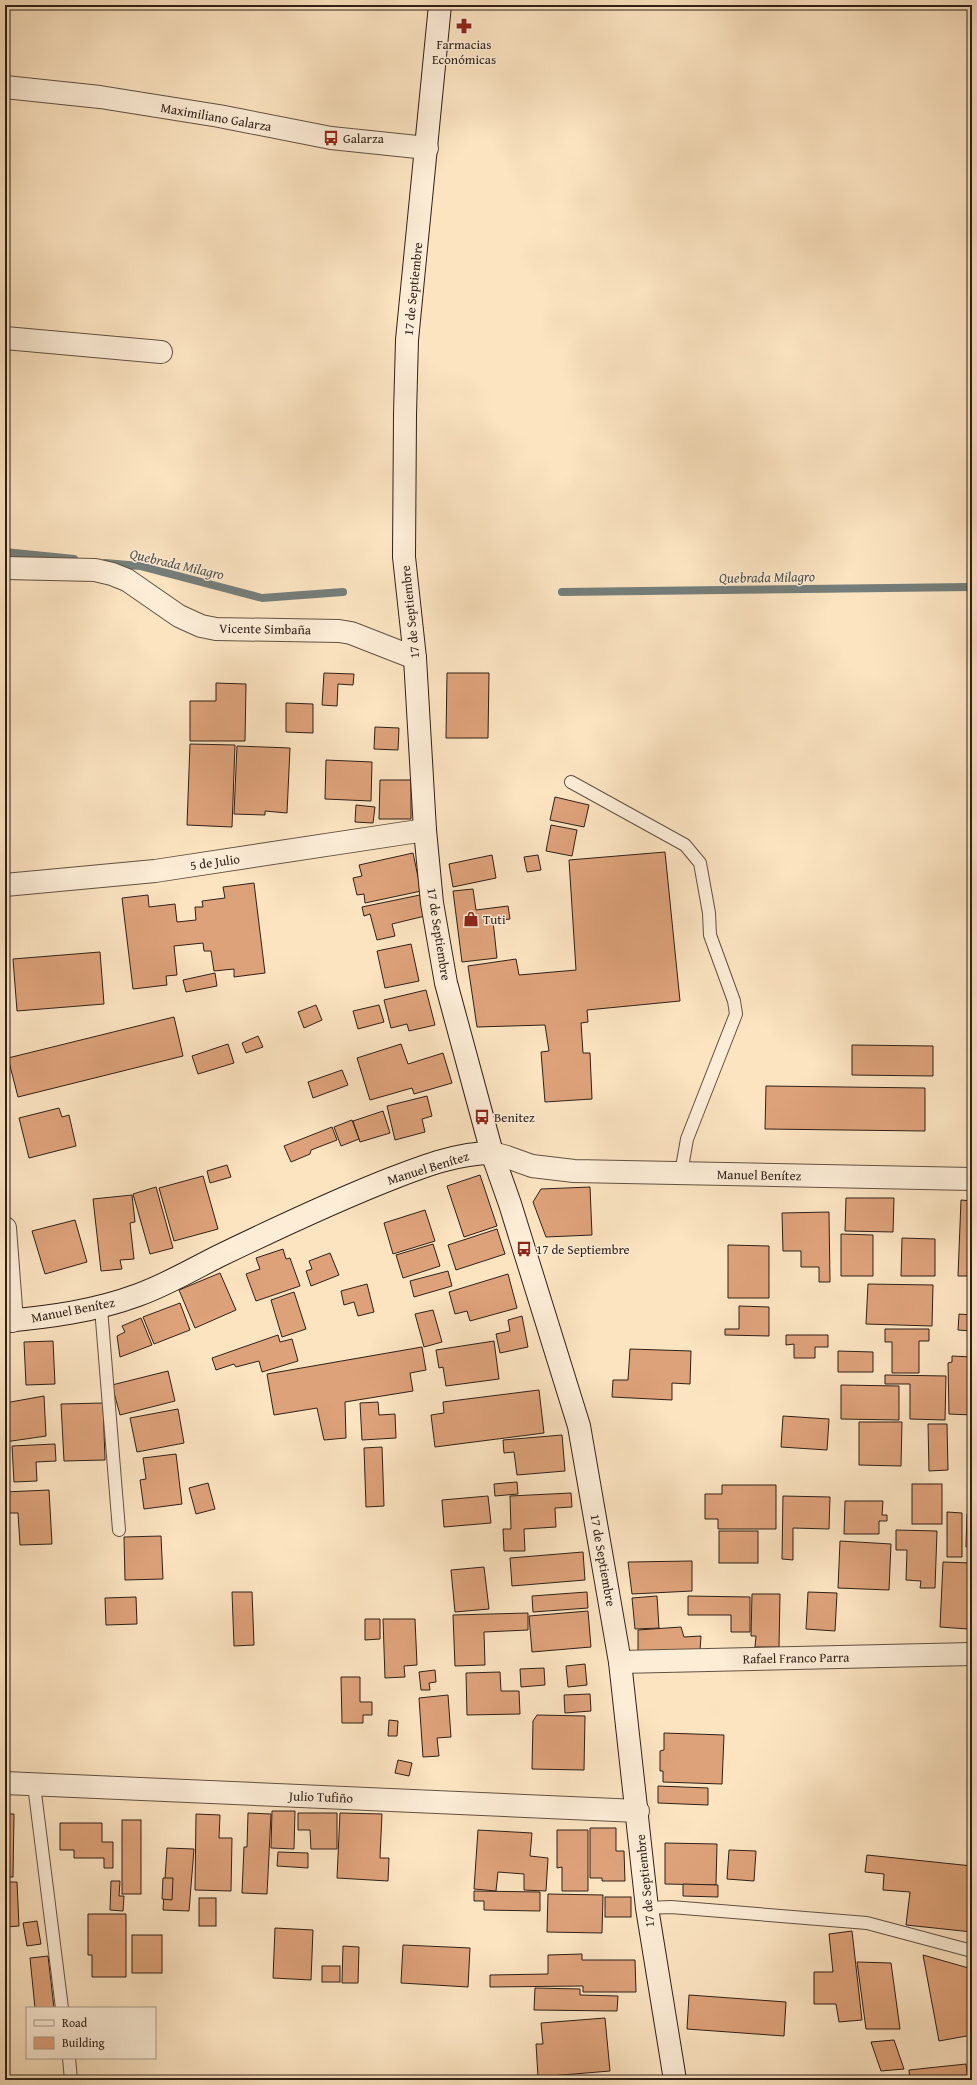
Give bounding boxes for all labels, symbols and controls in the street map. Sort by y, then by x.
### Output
pharmacy icon: Farmacias Económicas [455,17,473,35]
place label: Farmacias Económicas [432,35,496,69]
street label: Maximiliano Galarza [159,98,274,136]
bus stop icon: Galarza [322,129,340,147]
place label: Galarza [343,129,385,148]
street label: 17 de Septiembre [399,241,427,337]
water label: Quebrada Milagro [128,543,226,585]
street label: 17 de Septiembre [396,564,424,660]
water label: Quebrada Milagro [719,566,815,588]
street label: Vicente Simbaña [219,619,312,639]
street label: 5 de Julio [189,849,241,875]
street label: 17 de Septiembre [422,886,456,982]
shop icon: Tuti [462,910,480,928]
place label: Tuti [483,910,506,929]
bus stop icon: Benitez [473,1108,491,1126]
place label: Benitez [494,1108,535,1127]
street label: Manuel Benítez [385,1146,472,1189]
street label: Manuel Benítez [717,1165,802,1185]
bus stop icon: 17 de Septiembre [515,1240,533,1258]
place label: 17 de Septiembre [536,1240,630,1259]
street label: Manuel Benítez [30,1293,117,1327]
street label: 17 de Septiembre [586,1512,620,1608]
street label: Rafael Franco Parra [742,1648,850,1668]
street label: Julio Tufiño [287,1786,354,1808]
street label: 17 de Septiembre [631,1833,659,1929]
legend [26,2007,156,2059]
text: Road [62,2014,88,2031]
text: Building [62,2034,105,2051]

